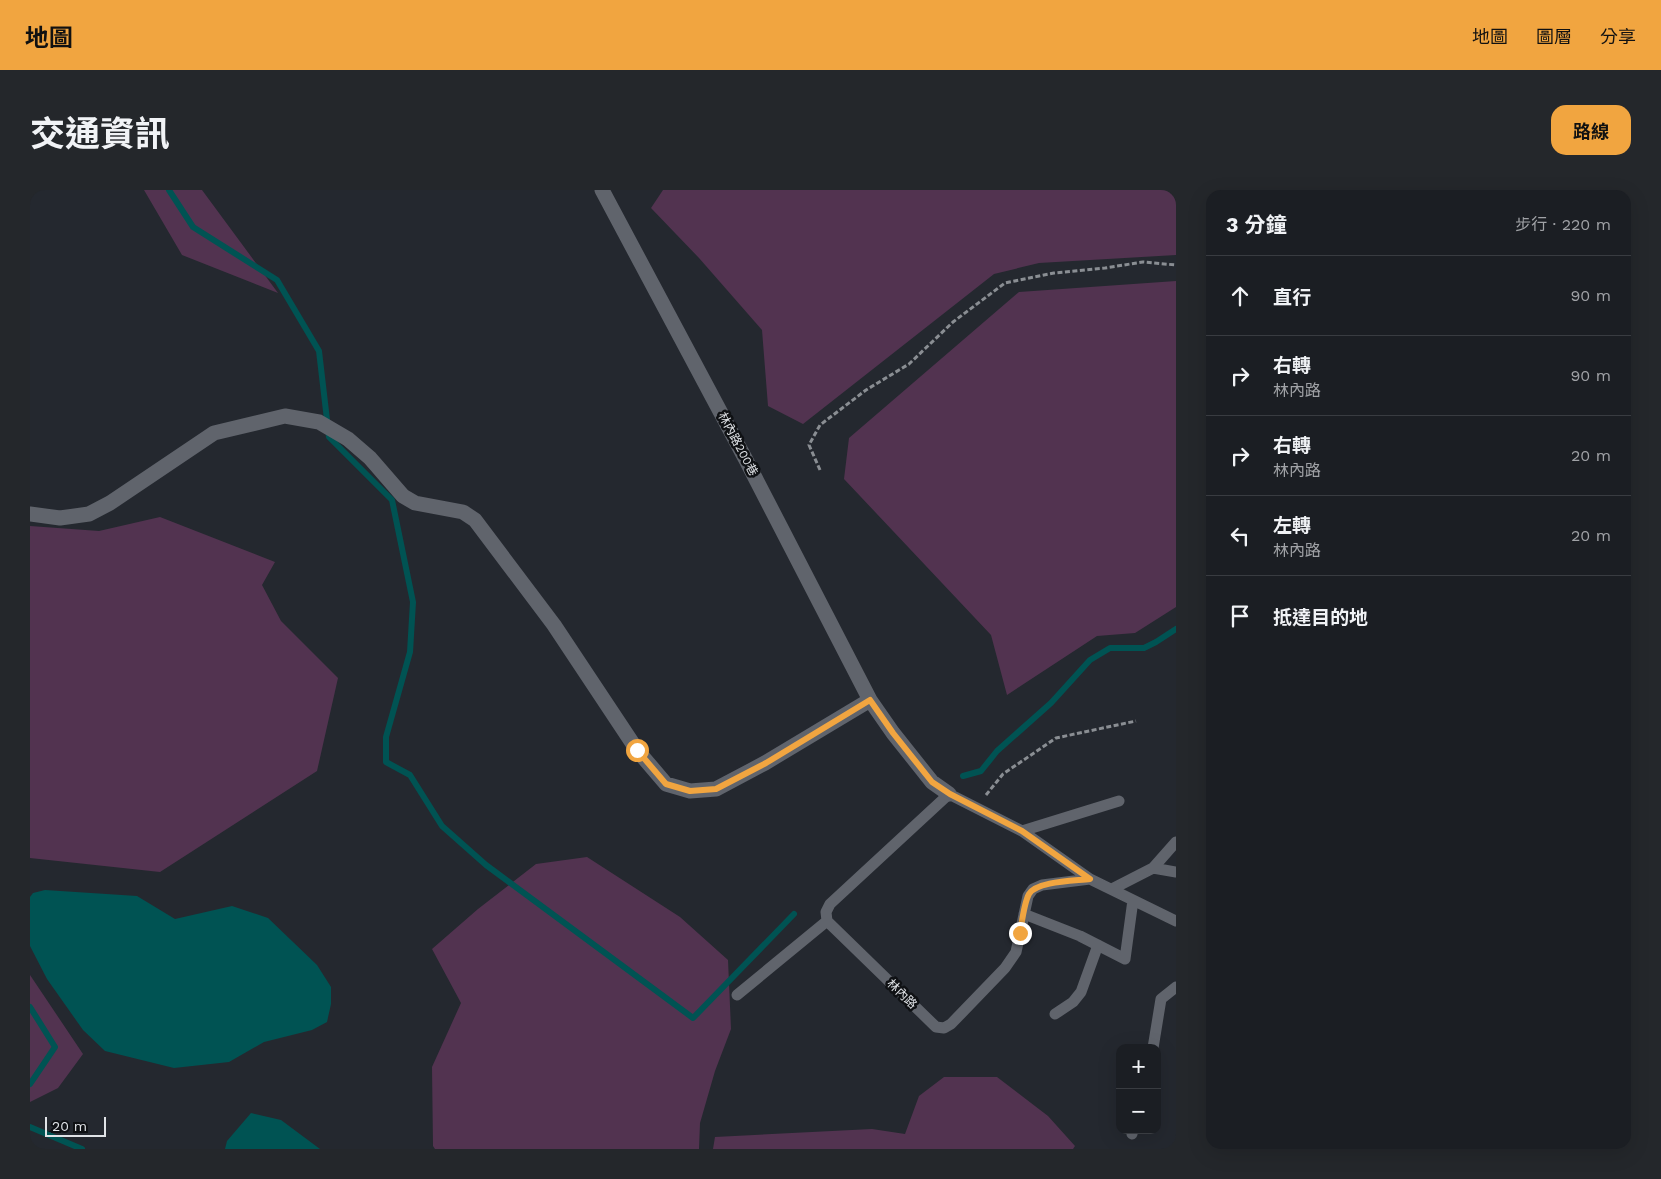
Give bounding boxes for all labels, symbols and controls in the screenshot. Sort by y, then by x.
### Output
text: 地圖 [25,24,73,52]
text: 地圖 [1472,26,1508,47]
text: 圖層 [1536,26,1572,47]
text: 分享 [1600,26,1636,47]
button: 路線 [1551,105,1631,155]
text: 交通資訊 [30,113,170,155]
text: 3 分鐘 [1226,212,1286,237]
text: 步行 · 220 m [1515,215,1611,234]
icon: ahead [1226,282,1254,310]
text: 直行 [1273,286,1311,309]
text: 90 m [1570,286,1611,305]
text: 右轉 [1273,354,1311,377]
icon: right [1226,362,1254,390]
text: 90 m [1570,366,1611,385]
text: 林內路 [1273,381,1321,400]
street label: 林內路200巷 [715,410,761,478]
text: 右轉 [1273,434,1311,457]
icon: right [1226,442,1254,470]
text: 20 m [1571,446,1611,465]
text: 林內路 [1273,461,1321,480]
text: 左轉 [1273,514,1311,537]
icon: left [1226,522,1254,550]
text: 20 m [1571,526,1611,545]
text: 林內路 [1273,541,1321,560]
icon: arrive [1226,602,1254,630]
text: 抵達目的地 [1273,606,1368,629]
route start [626,739,649,762]
route end [1009,922,1032,945]
street label: 林內路 [884,976,920,1012]
map controls [1116,1044,1161,1134]
button: + [1116,1044,1161,1089]
button: − [1116,1089,1161,1134]
scale bar [45,1114,106,1137]
text: 20 m [52,1118,87,1134]

